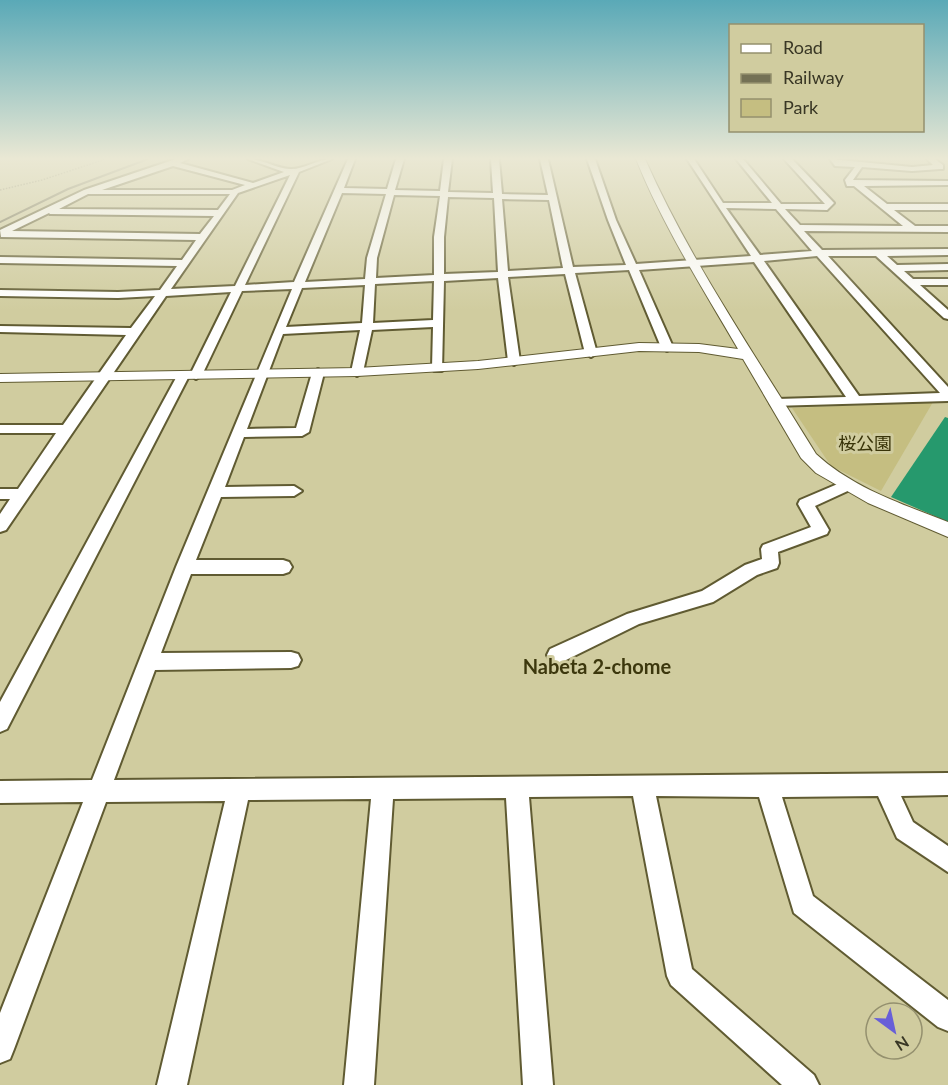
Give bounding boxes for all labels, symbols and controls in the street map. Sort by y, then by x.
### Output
legend [729,24,924,132]
text: Road [783,36,823,58]
text: Railway [783,66,844,88]
text: Park [783,96,819,118]
park label: 桜公園 [838,432,892,454]
district label: Nabeta 2-chome [523,654,672,678]
north arrow [864,1001,924,1061]
text: N [892,1033,913,1055]

